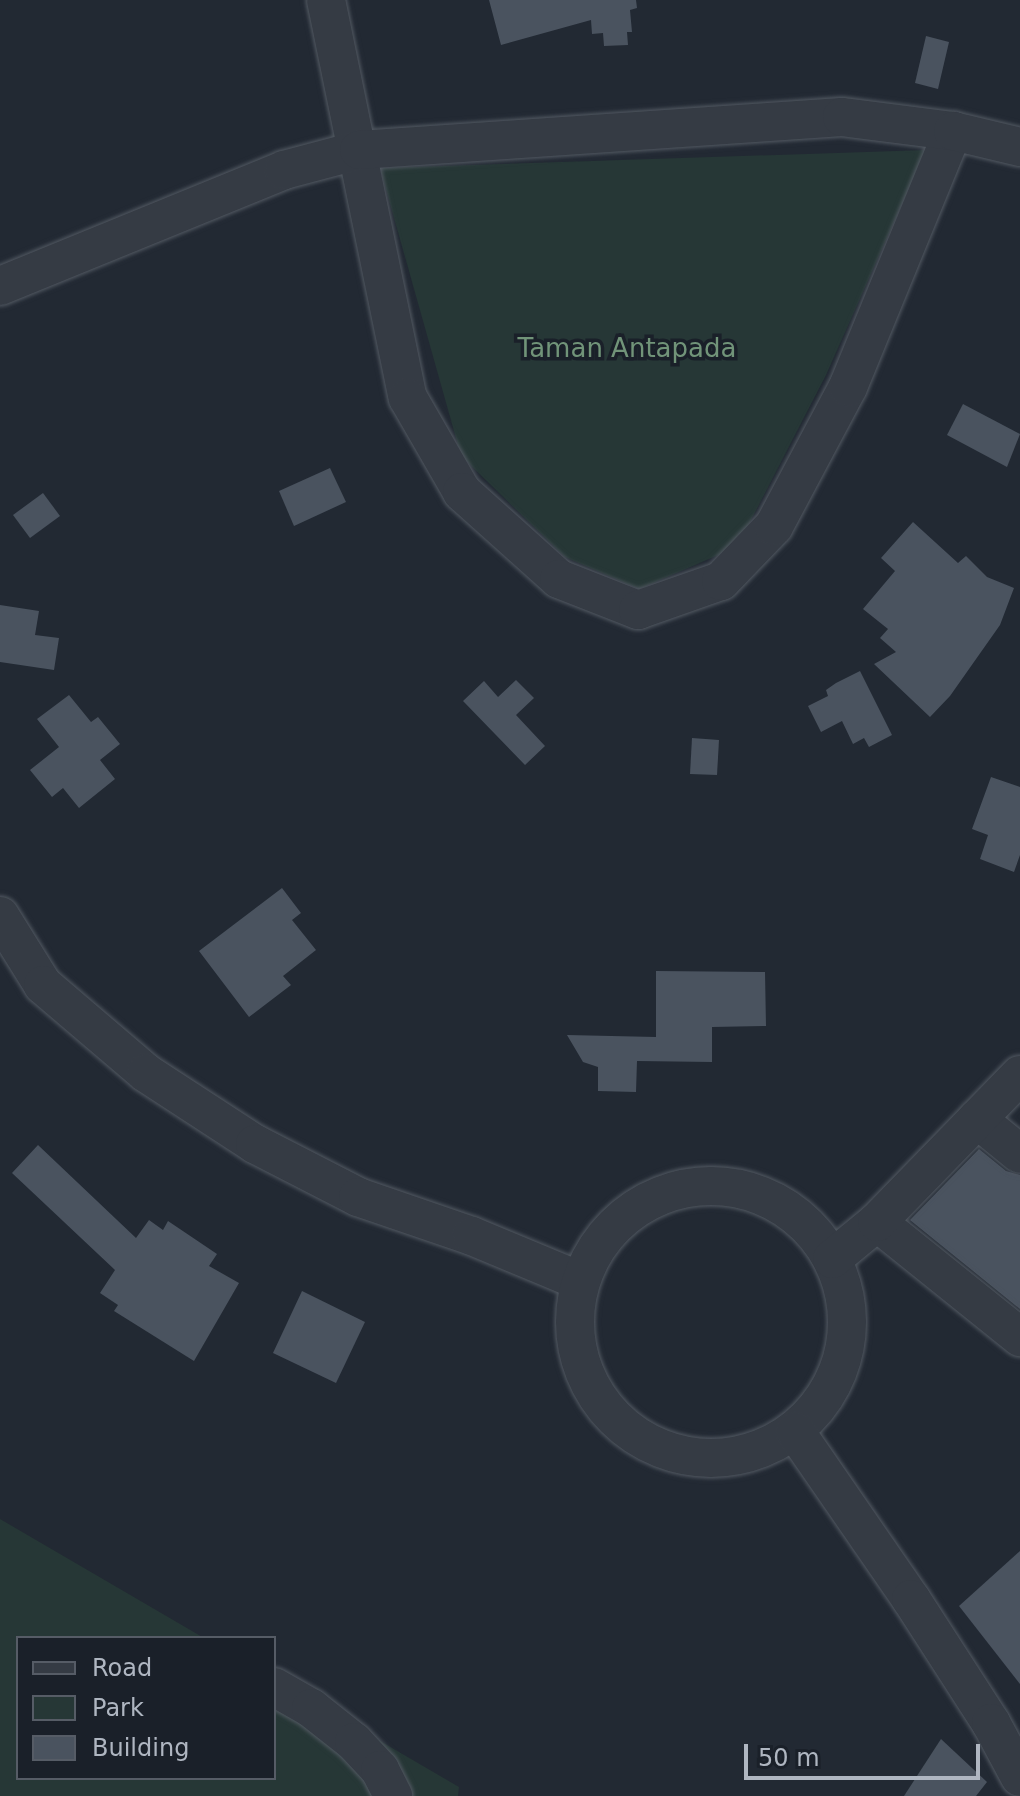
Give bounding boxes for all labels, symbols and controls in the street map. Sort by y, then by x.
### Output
park label: Taman Antapada [518,333,736,365]
legend [16,1636,276,1780]
text: Road [92,1654,152,1682]
text: Park [92,1694,144,1722]
scale bar [748,1728,984,1778]
text: Building [92,1734,189,1762]
text: 50 m [758,1744,820,1772]

